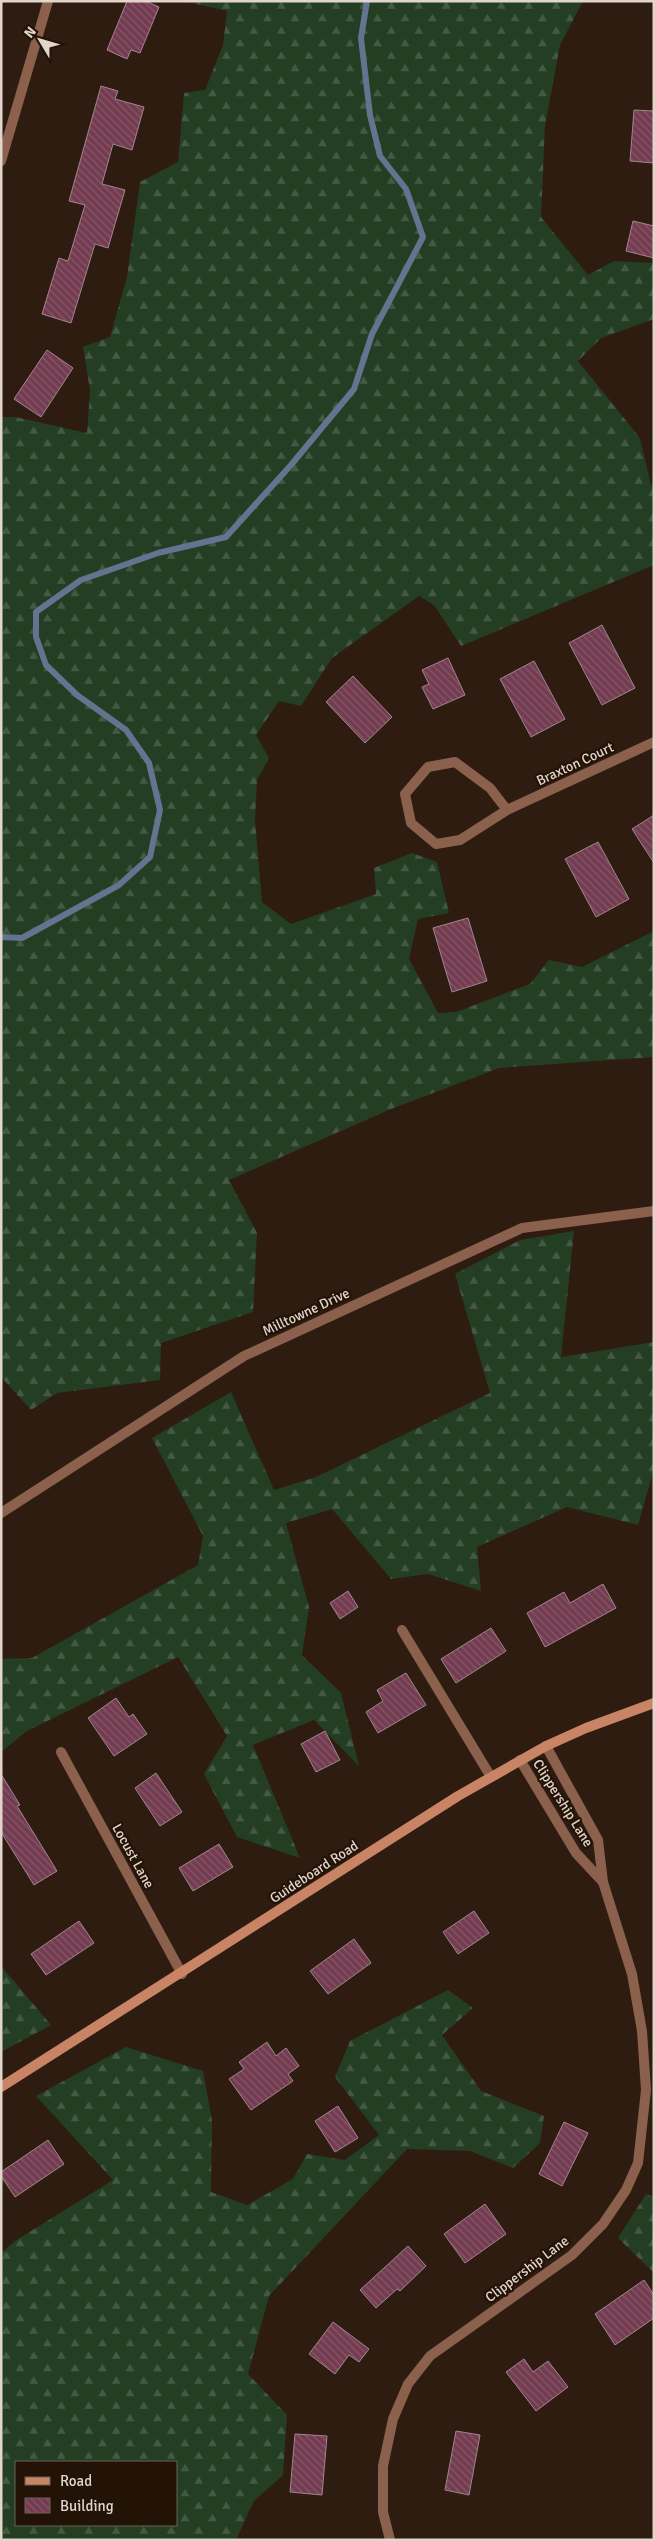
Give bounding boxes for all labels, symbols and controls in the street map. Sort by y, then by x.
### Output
north arrow [15,15,65,65]
text: N [20,23,40,41]
street label: Braxton Court [534,739,616,789]
street label: Milltowne Drive [260,1284,352,1340]
street label: Clippership Lane [529,1756,597,1850]
street label: Locust Lane [108,1821,158,1891]
street label: Guideboard Road [267,1837,361,1907]
street label: Clippership Lane [482,2232,572,2306]
legend [15,2461,178,2526]
text: Road [60,2472,92,2490]
text: Building [60,2497,114,2515]

